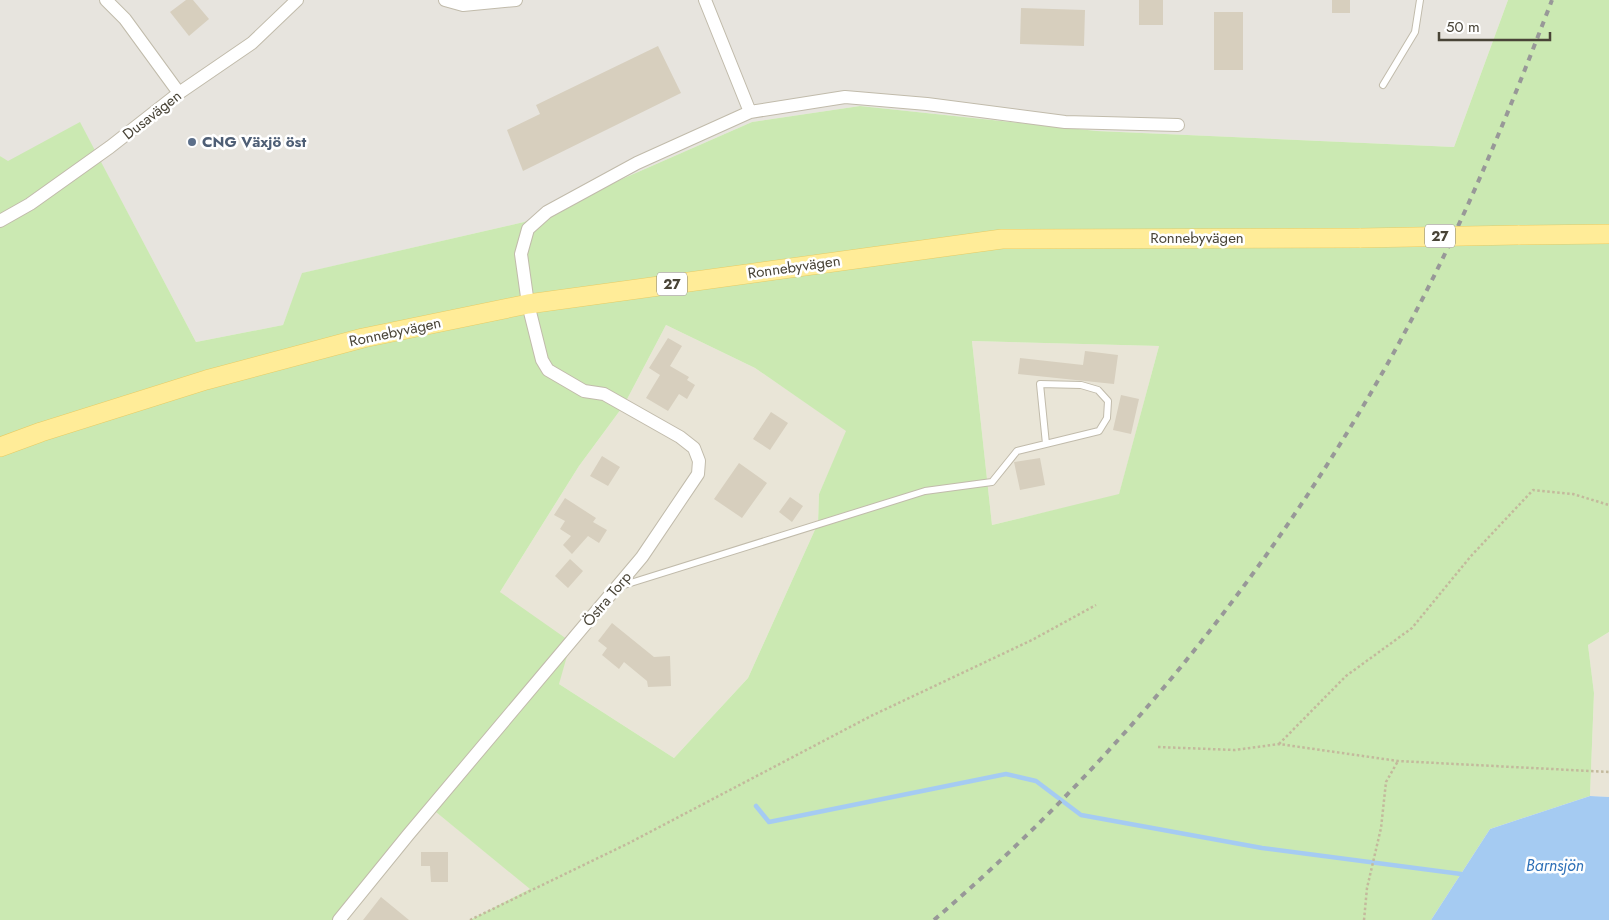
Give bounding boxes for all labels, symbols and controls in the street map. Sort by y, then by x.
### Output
scale bar [1439,10,1550,42]
text: 50 m [1446,16,1480,38]
street label: Dusavägen [118,85,186,145]
place label: CNG Växjö öst [202,131,306,153]
marker: CNG Växjö öst [186,136,198,148]
road number: 27 [1425,225,1455,248]
street label: Ronnebyvägen [1150,227,1244,249]
street label: Ronnebyvägen [746,250,842,284]
road number: 27 [657,272,687,296]
street label: Ronnebyvägen [347,312,443,352]
street label: Östra Torp [577,566,637,631]
water label: Barnsjön [1526,854,1584,877]

